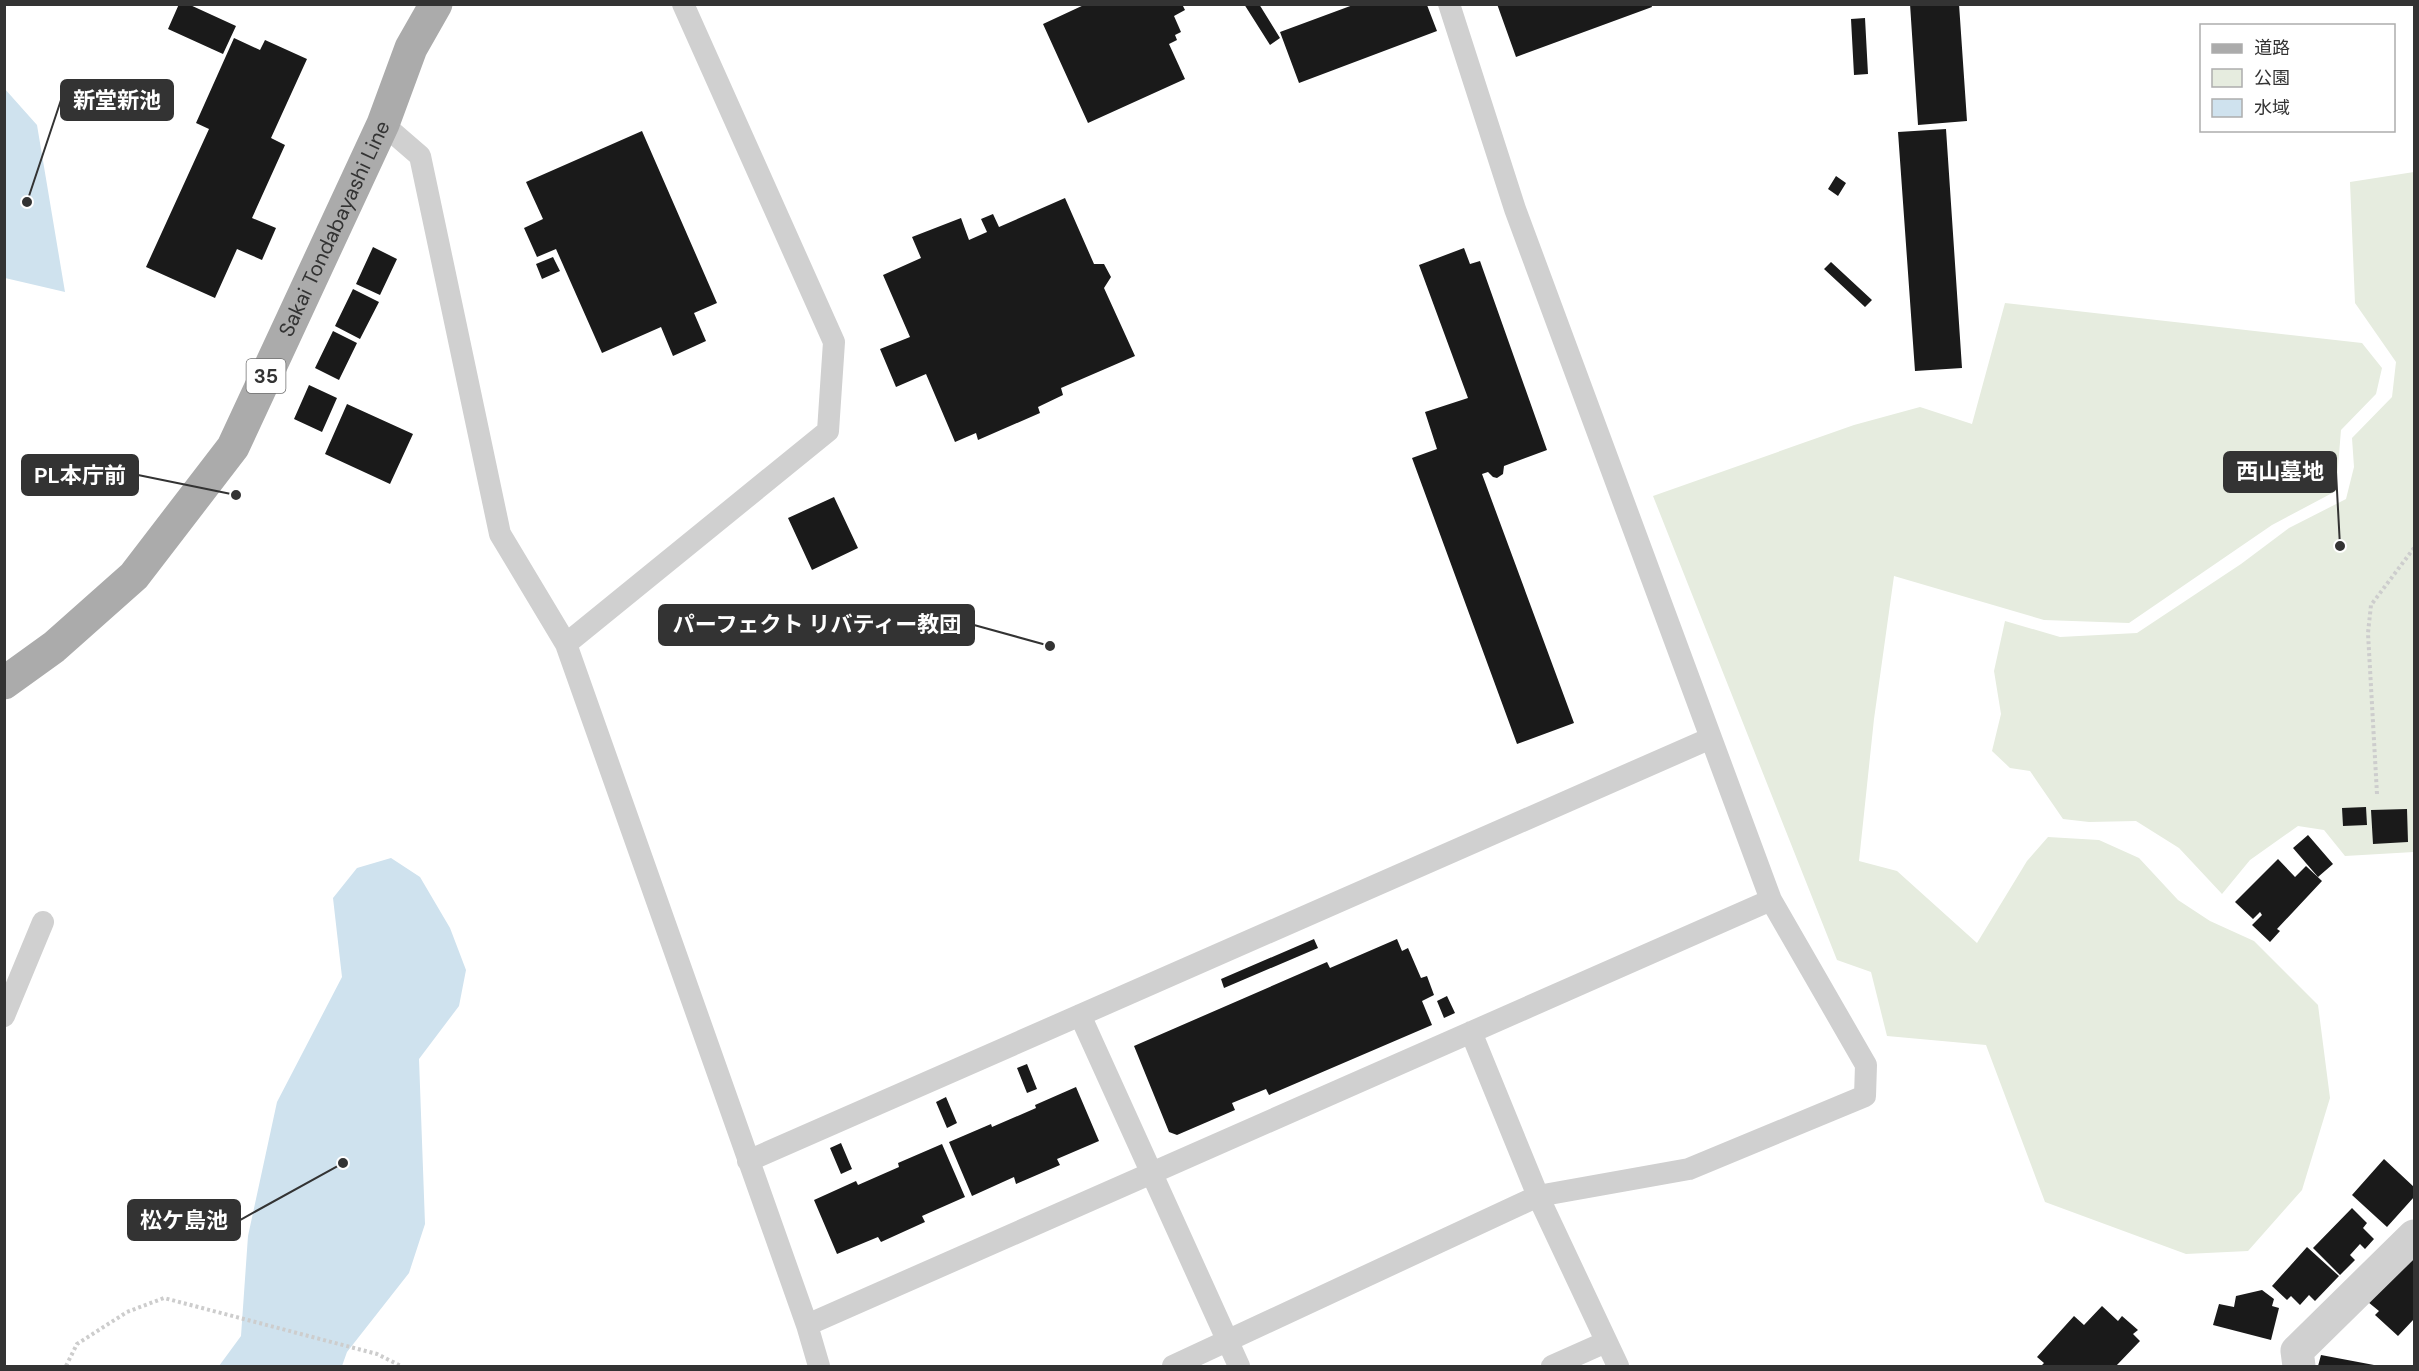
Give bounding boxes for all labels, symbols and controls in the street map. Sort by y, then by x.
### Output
legend [2200,24,2395,132]
text: 道路 [2254,36,2290,60]
text: 公園 [2254,66,2290,90]
callout: 新堂新池 [61,80,173,120]
text: 新堂新池 [73,86,161,115]
text: 水域 [2254,96,2290,120]
street label: Sakai Tondabayashi Line [272,116,397,341]
road number: 35 [246,359,286,393]
callout: 西山墓地 [2224,452,2336,492]
callout: PL本庁前 [22,455,138,495]
text: 西山墓地 [2236,457,2324,486]
text: PL本庁前 [34,461,126,490]
callout: パーフェクト リバティー教団 [659,605,974,645]
text: パーフェクト リバティー教団 [673,610,961,639]
callout: 松ケ島池 [128,1200,240,1240]
text: 松ケ島池 [140,1206,228,1235]

